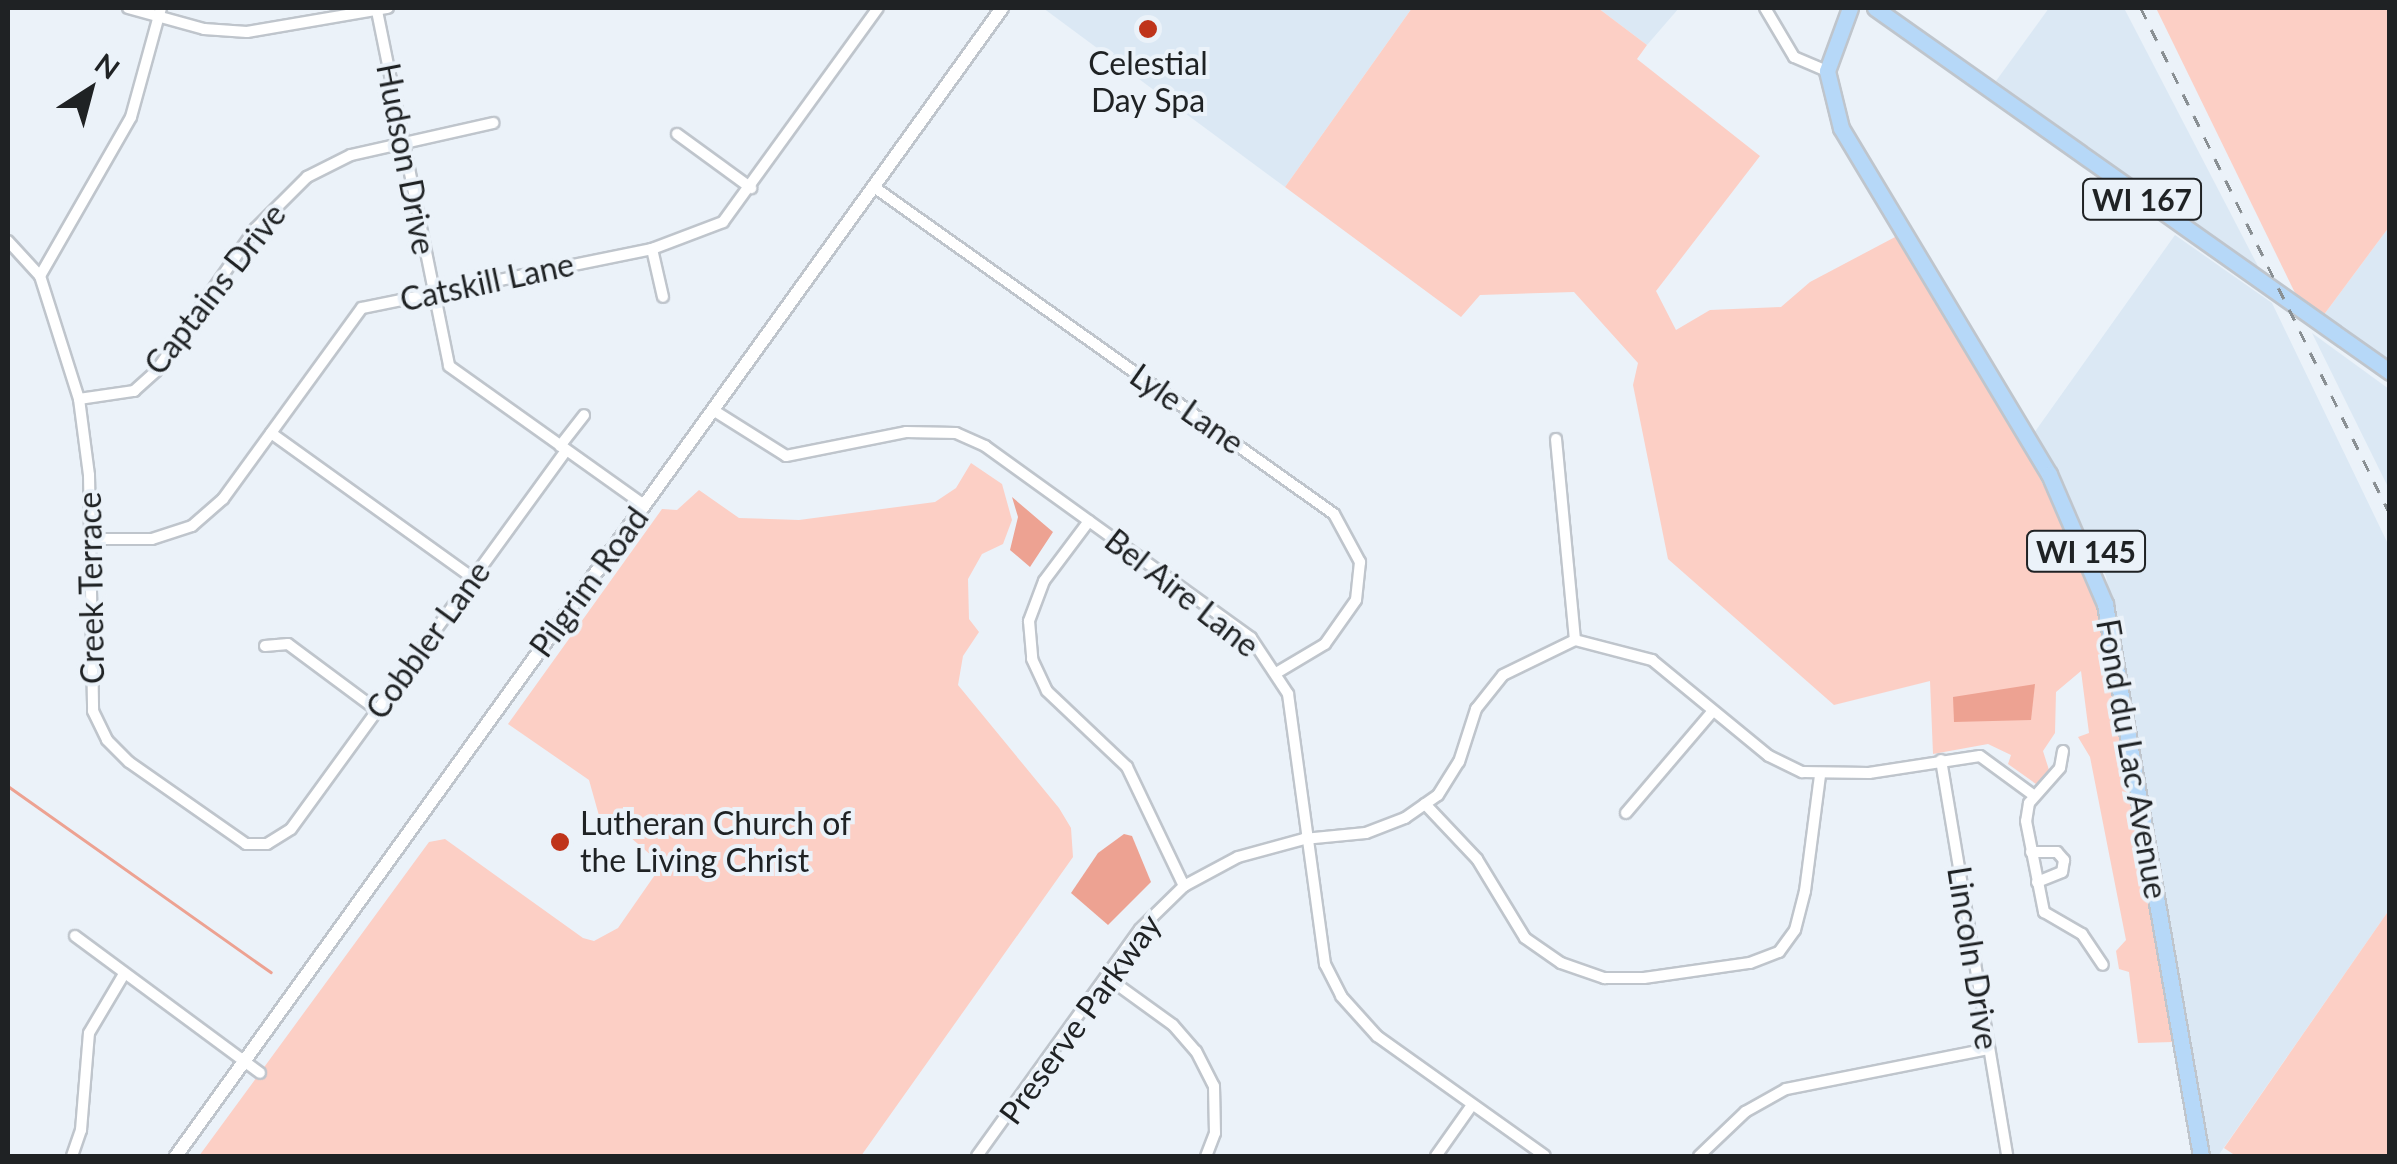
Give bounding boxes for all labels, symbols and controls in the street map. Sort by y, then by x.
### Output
marker: Celestial Day Spa [1137,18,1159,40]
north arrow [40,40,140,140]
place label: Celestial Day Spa [1088,45,1208,120]
text: N [89,46,126,86]
street label: Hudson Drive [369,60,443,258]
road number: WI 167 [2082,174,2202,224]
street label: Captains Drive [136,196,294,382]
street label: Catskill Lane [397,245,577,319]
street label: Lyle Lane [1123,356,1251,462]
street label: Creek Terrace [70,491,112,685]
street label: Pilgrim Road [522,500,656,664]
street label: Bel Aire Lane [1097,521,1267,665]
road number: WI 145 [2026,526,2146,576]
street label: Cobbler Lane [358,553,498,727]
street label: Fond du Lac Avenue [2088,616,2176,902]
place label: Lutheran Church of the Living Christ [580,805,851,880]
marker: Lutheran Church of the Living Christ [549,831,571,853]
street label: Lincoln Drive [1940,864,2006,1052]
street label: Preserve Parkway [991,907,1169,1131]

